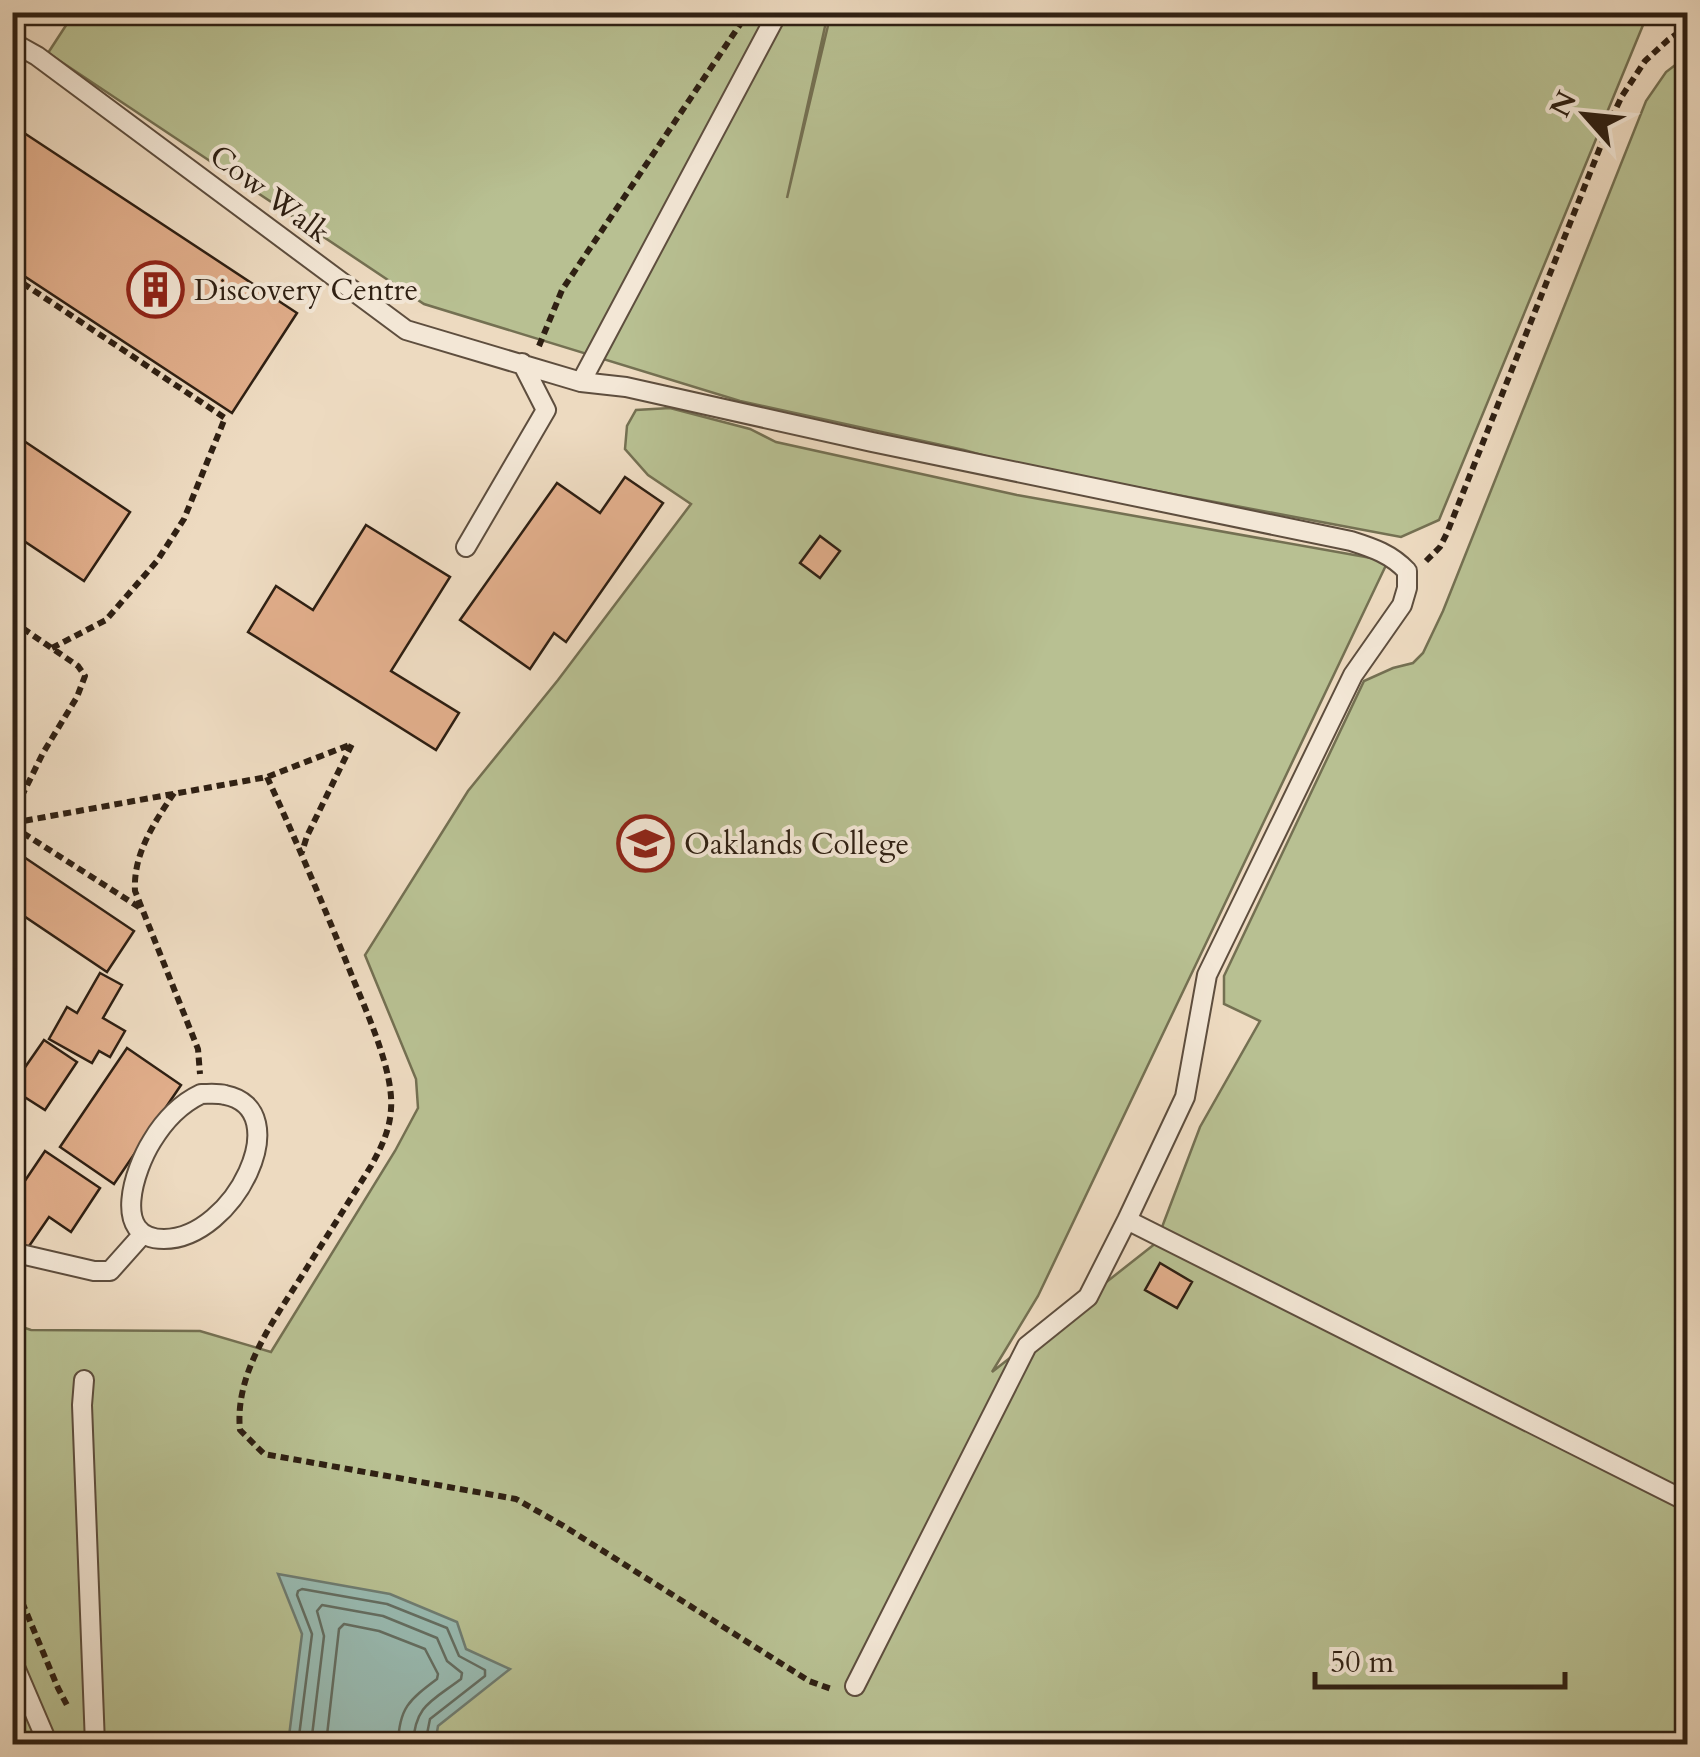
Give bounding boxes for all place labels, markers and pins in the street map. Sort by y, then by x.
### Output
building icon: Discovery Centre [125,260,185,320]
place label: Discovery Centre [194,270,418,311]
school or university icon: Oaklands College [615,814,675,874]
place label: Oaklands College [684,824,909,865]

